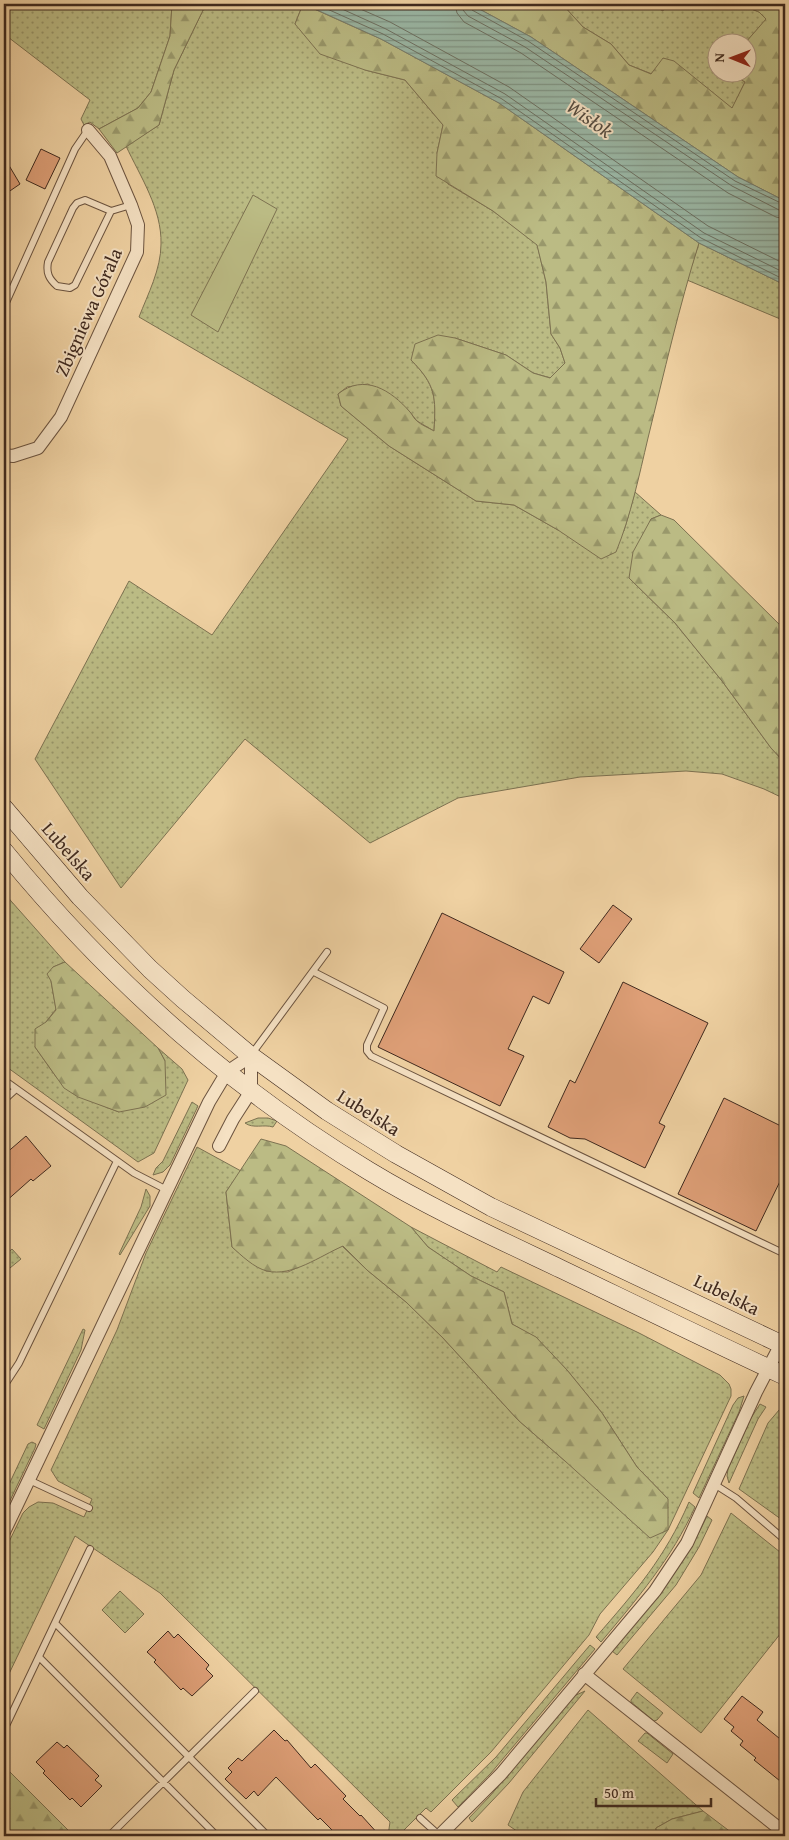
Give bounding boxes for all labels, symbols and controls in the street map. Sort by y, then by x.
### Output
north arrow [706,32,756,82]
text: N [709,52,729,63]
water label: Wisłok [561,92,620,145]
street label: Zbigniewa Górala [47,243,129,381]
street label: Lubelska [36,815,102,887]
street label: Lubelska [332,1082,406,1142]
street label: Lubelska [689,1266,765,1322]
scale bar [596,1775,712,1807]
text: 50 m [604,1782,635,1803]

